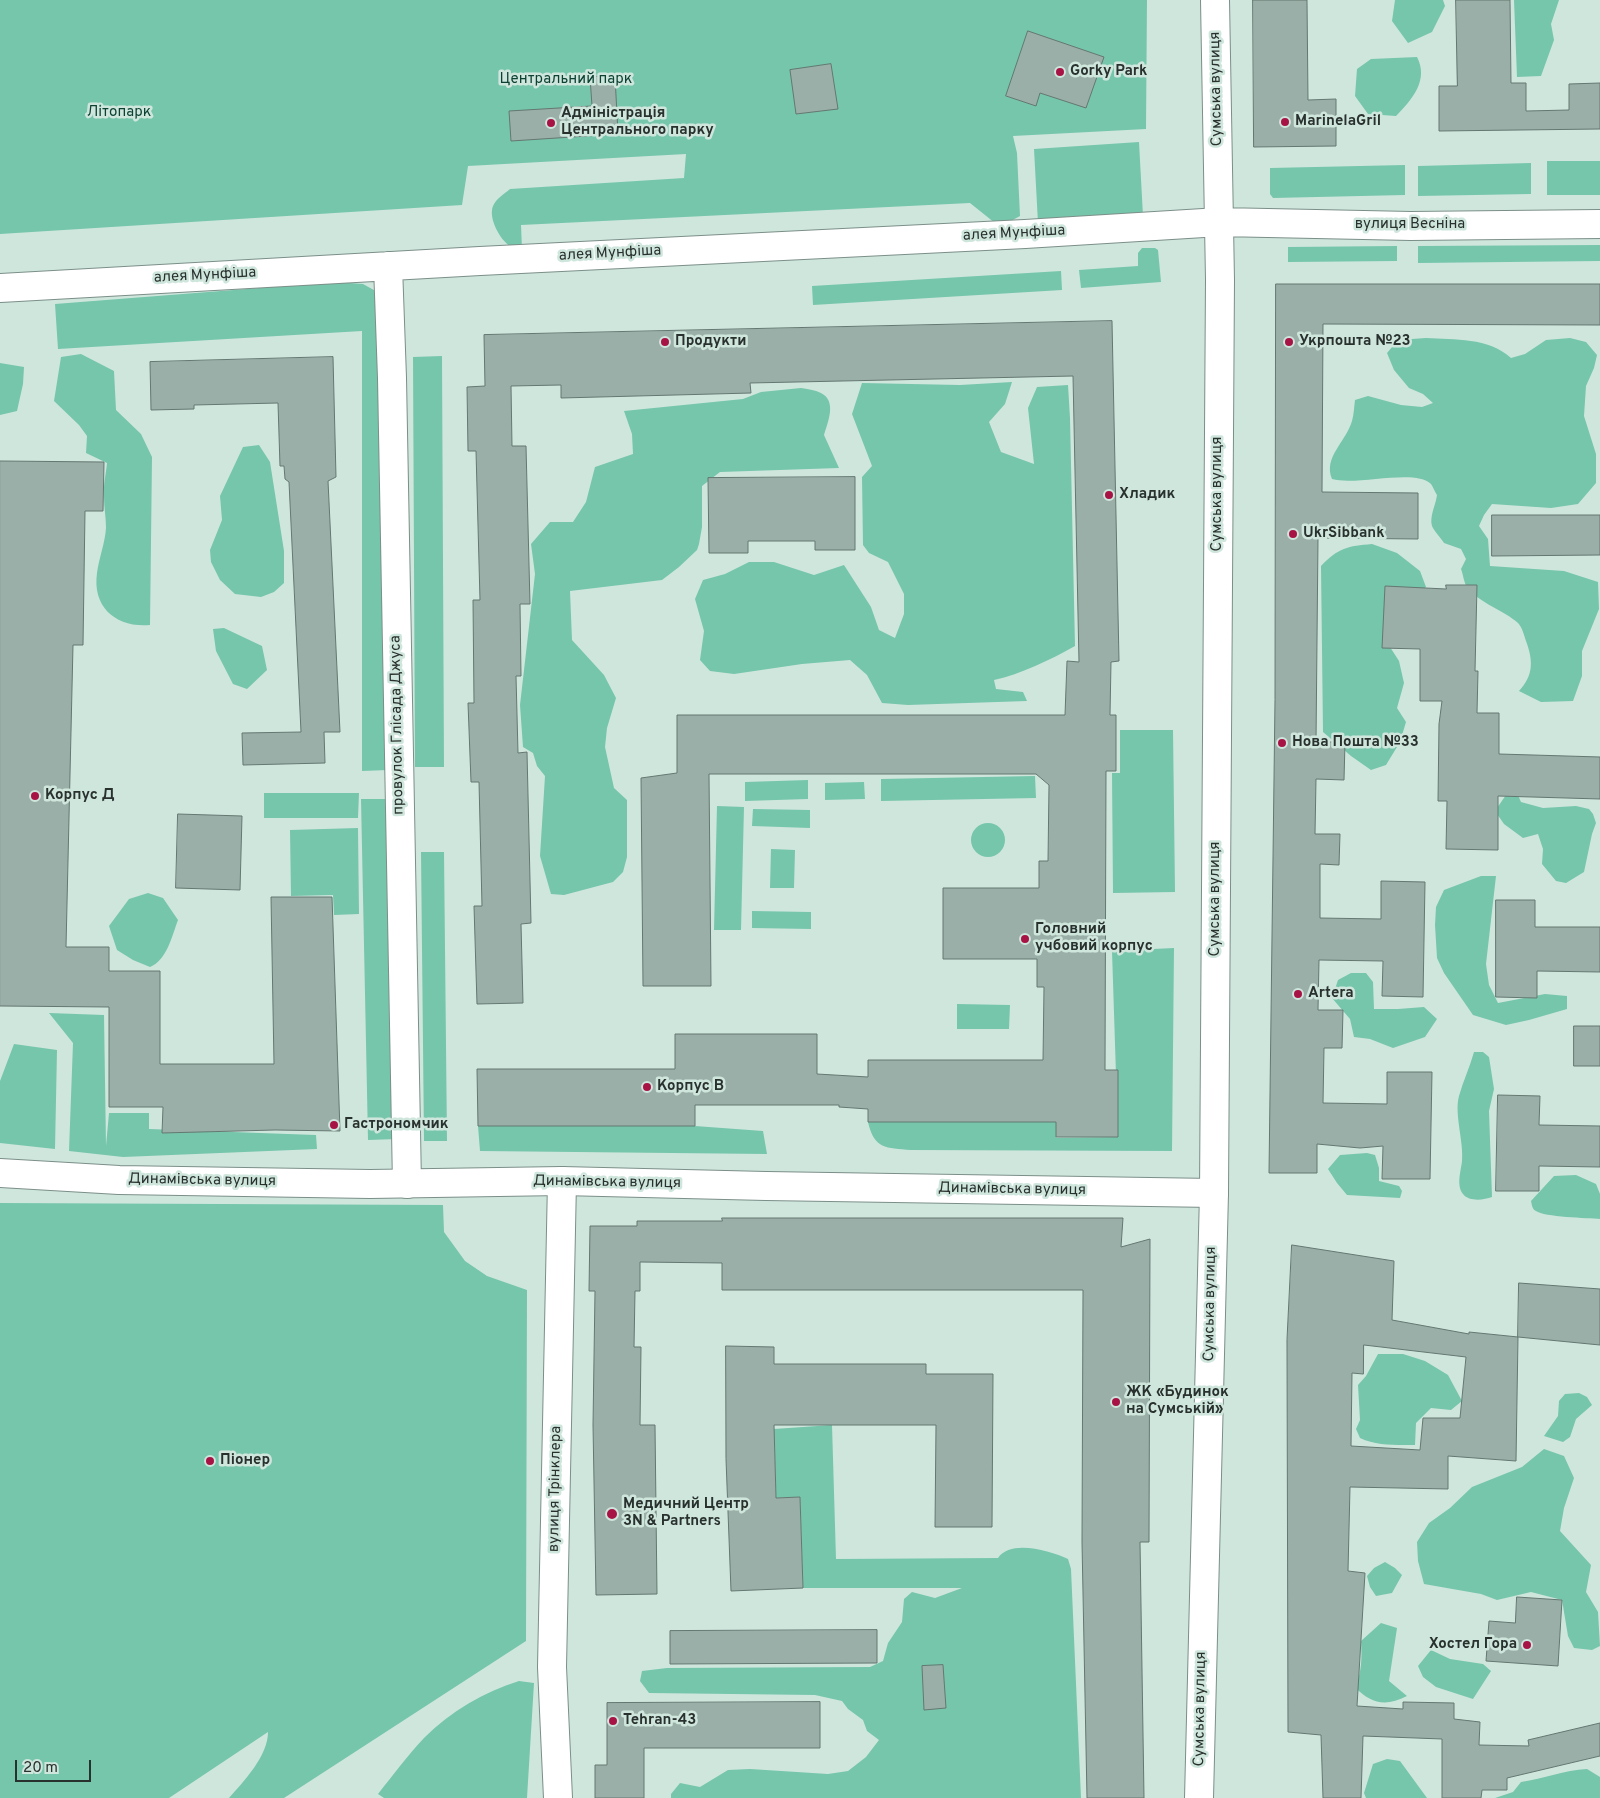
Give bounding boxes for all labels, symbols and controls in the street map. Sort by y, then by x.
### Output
street label: Сумська вулиця [1207,31,1227,147]
place label: Gorky Park [1070,63,1147,81]
marker: Gorky Park [1054,66,1066,78]
park label: Центральний парк [500,71,632,89]
park label: Літопарк [87,104,151,122]
place label: Адміністрація Центрального парку [561,105,714,140]
place label: MarinelaGril [1295,113,1381,131]
marker: MarinelaGril [1279,116,1291,128]
marker: Адміністрація Центрального парку [545,117,557,129]
street label: вулиця Весніна [1355,216,1465,234]
street label: алея Мунфіша [962,222,1066,246]
street label: алея Мунфіша [558,242,662,266]
street label: алея Мунфіша [153,264,257,288]
place label: Продукти [675,333,746,351]
place label: Укрпошта №23 [1299,333,1411,351]
marker: Продукти [659,336,671,348]
marker: Укрпошта №23 [1283,336,1295,348]
street label: Сумська вулиця [1209,437,1227,551]
place label: Хладик [1119,486,1175,504]
marker: Хладик [1103,489,1115,501]
place label: UkrSibbank [1303,525,1385,543]
marker: UkrSibbank [1287,528,1299,540]
street label: провулок Глісада Джуса [387,635,409,815]
place label: Нова Пошта №33 [1292,734,1419,752]
marker: Нова Пошта №33 [1276,737,1288,749]
place label: Корпус Д [45,787,115,805]
marker: Корпус Д [29,790,41,802]
street label: Сумська вулиця [1207,842,1225,956]
place label: Головний учбовий корпус [1035,921,1153,956]
marker: Головний учбовий корпус [1019,933,1031,945]
place label: Artera [1308,985,1354,1003]
marker: Artera [1292,988,1304,1000]
place label: Корпус В [657,1078,724,1096]
marker: Корпус В [641,1081,653,1093]
place label: Гастрономчик [344,1116,449,1134]
marker: Гастрономчик [328,1119,340,1131]
street label: Динамівська вулиця [128,1171,276,1191]
street label: Динамівська вулиця [533,1173,681,1193]
street label: Динамівська вулиця [938,1180,1086,1200]
street label: Сумська вулиця [1201,1246,1221,1362]
place label: ЖК «Будинок на Сумській» [1126,1384,1229,1419]
marker: ЖК «Будинок на Сумській» [1110,1396,1122,1408]
street label: вулиця Трінклера [546,1426,566,1552]
place label: Піонер [220,1452,270,1470]
marker: Піонер [204,1455,216,1467]
place label: Медичний Центр 3N & Partners [623,1496,749,1531]
marker: Медичний Центр 3N & Partners [605,1507,619,1521]
place label: Хостел Гора [1429,1636,1517,1654]
marker: Хостел Гора [1521,1639,1533,1651]
street label: Сумська вулиця [1191,1651,1211,1767]
place label: Tehran-43 [623,1712,696,1730]
marker: Tehran-43 [607,1715,619,1727]
scale bar [18,1750,94,1782]
text: 20 m [23,1759,58,1778]

